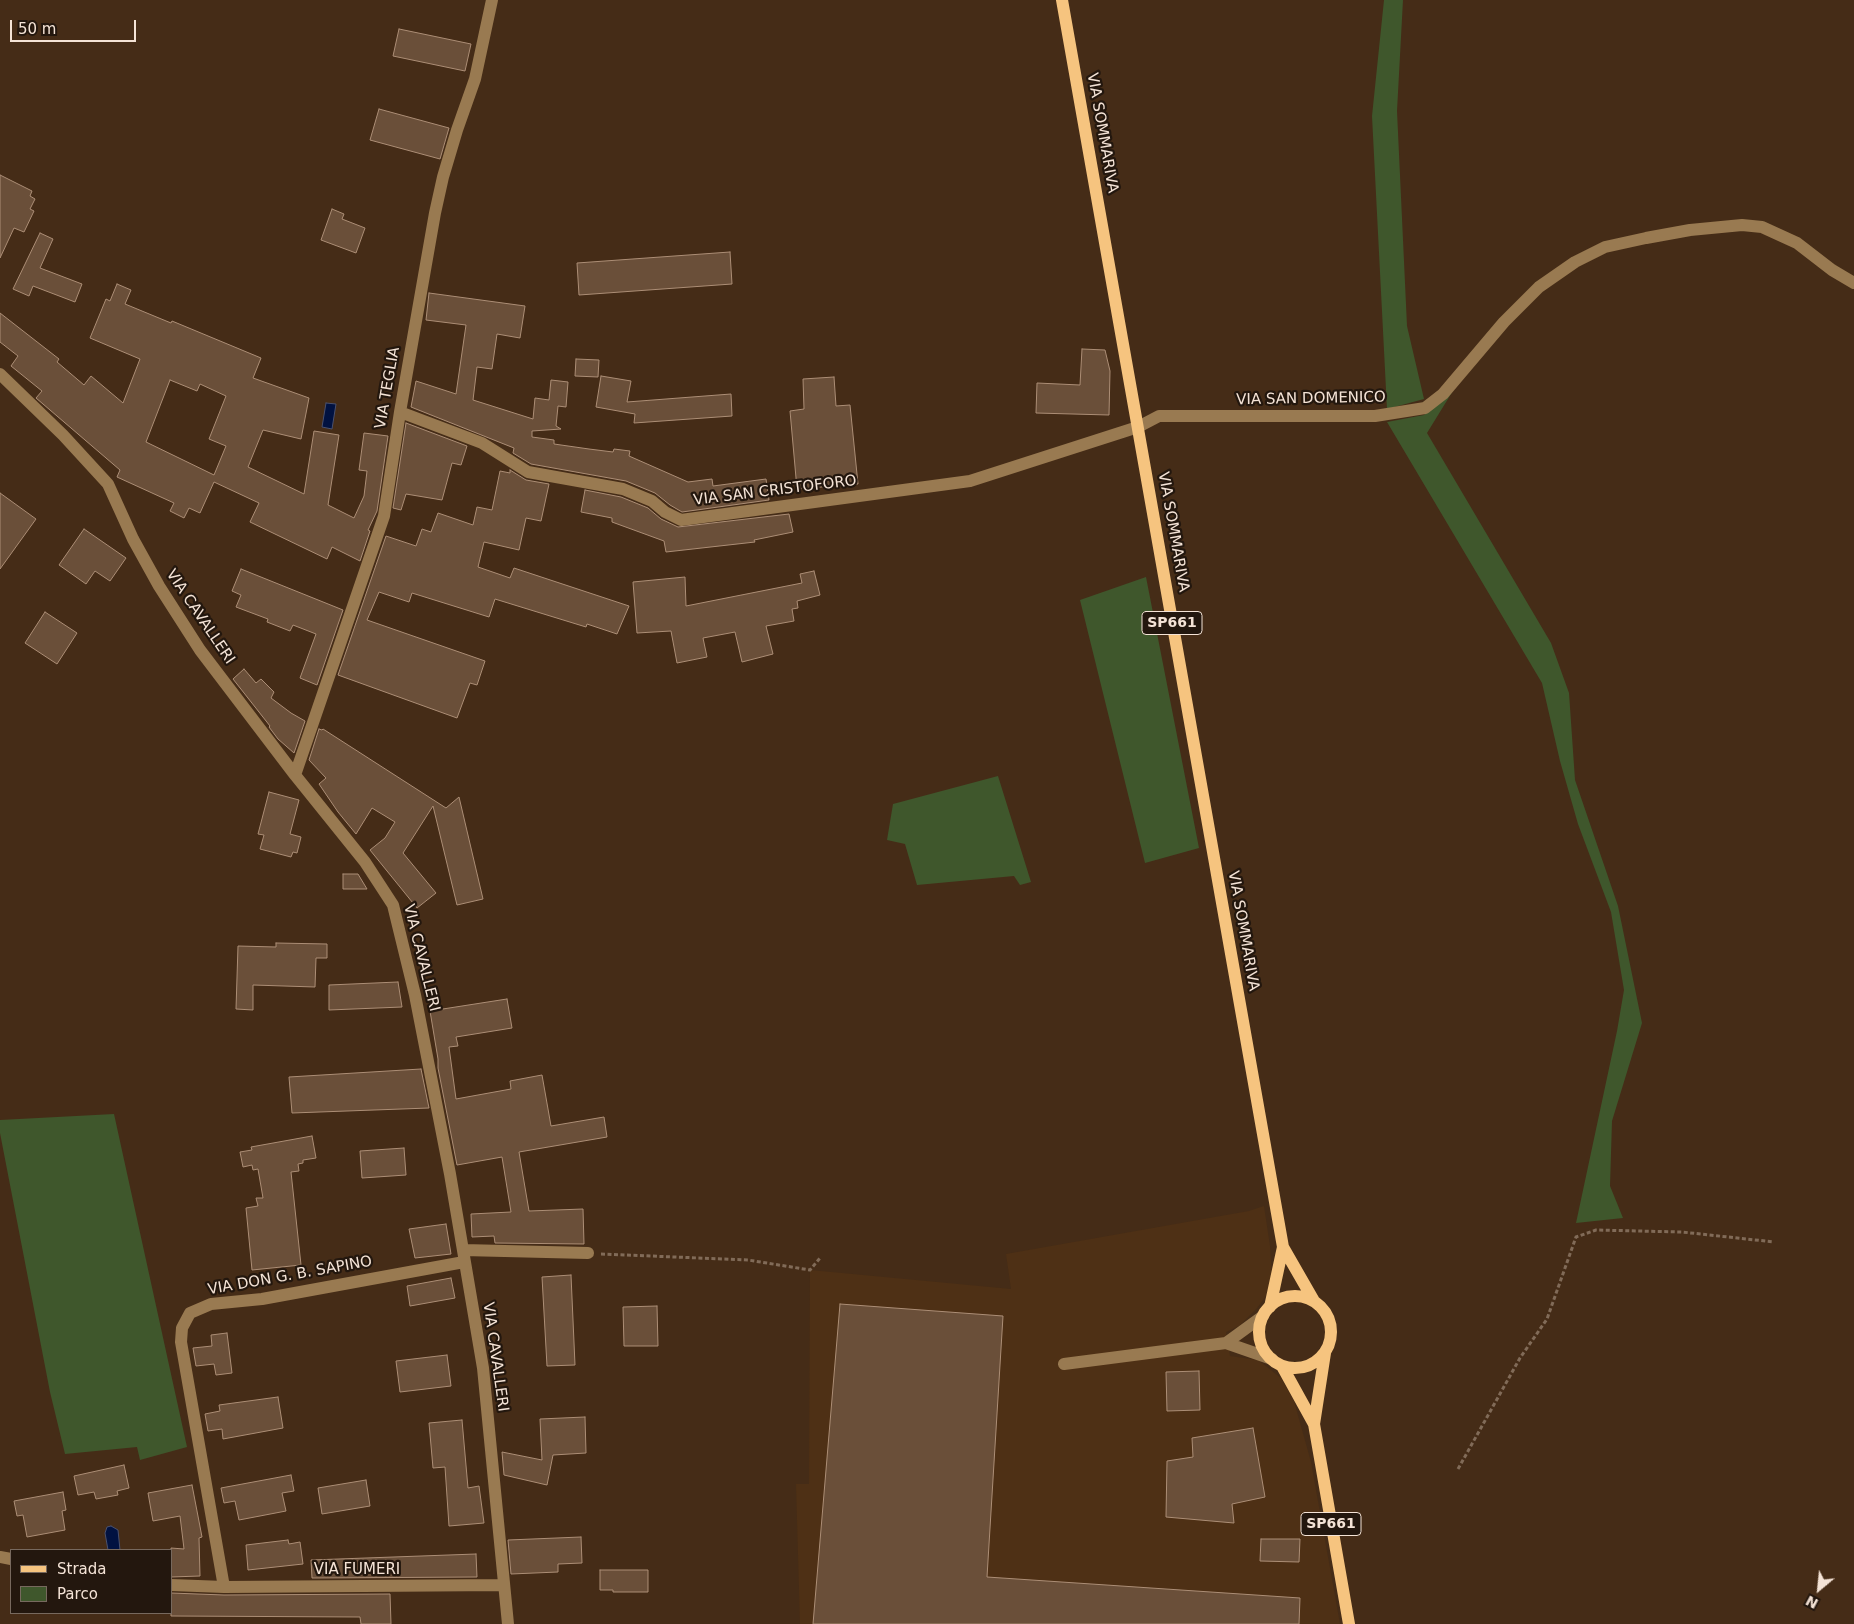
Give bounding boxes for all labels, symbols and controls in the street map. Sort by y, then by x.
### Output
scale bar [12,10,139,42]
text: 50 m [18,20,56,38]
street label: VIA SOMMARIVA [1083,72,1121,194]
street label: VIA TEGLIA [372,346,404,430]
street label: VIA SAN DOMENICO [1236,389,1386,409]
street label: VIA SOMMARIVA [1154,471,1192,593]
street label: VIA SAN CRISTOFORO [692,472,858,510]
street label: VIA CAVALLERI [162,566,238,668]
road number: SP661 [1142,612,1202,634]
street label: VIA SOMMARIVA [1224,870,1262,992]
street label: VIA CAVALLERI [399,902,443,1014]
street label: VIA DON G. B. SAPINO [206,1253,374,1299]
street label: VIA CAVALLERI [478,1301,512,1413]
road number: SP661 [1301,1512,1361,1536]
legend [10,1549,172,1614]
text: Strada [57,1560,106,1578]
street label: VIA FUMERI [314,1561,400,1579]
north arrow [1794,1564,1844,1614]
text: Parco [57,1585,98,1603]
text: N [1803,1592,1821,1612]

